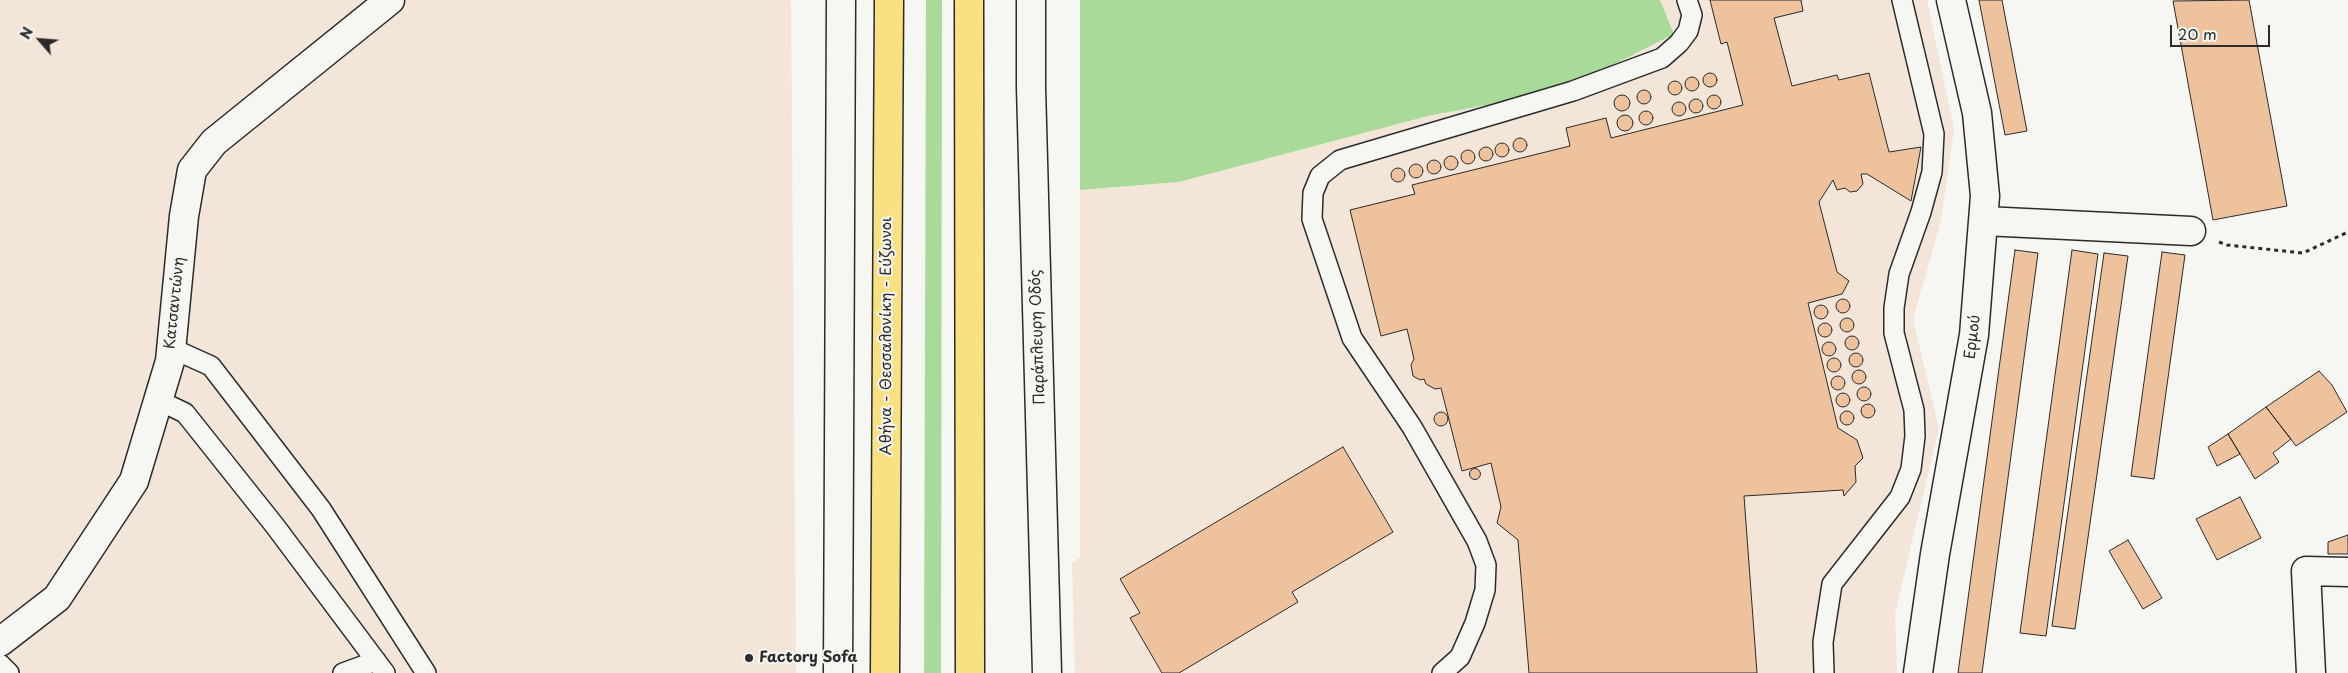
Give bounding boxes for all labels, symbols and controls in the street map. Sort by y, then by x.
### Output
north arrow [15,15,65,65]
scale bar [2173,15,2273,47]
text: 20 m [2178,22,2217,45]
text: N [14,23,38,43]
street label: Αθήνα - Θεσσαλονίκη - Εύζωνοι [878,217,896,455]
street label: Κατσαντώνη [161,256,189,350]
street label: Παράπλευρη Οδός [1027,269,1049,405]
street label: Ερμού [1961,314,1985,360]
place label: Factory Sofa [759,649,858,667]
marker: Factory Sofa [743,652,755,664]

